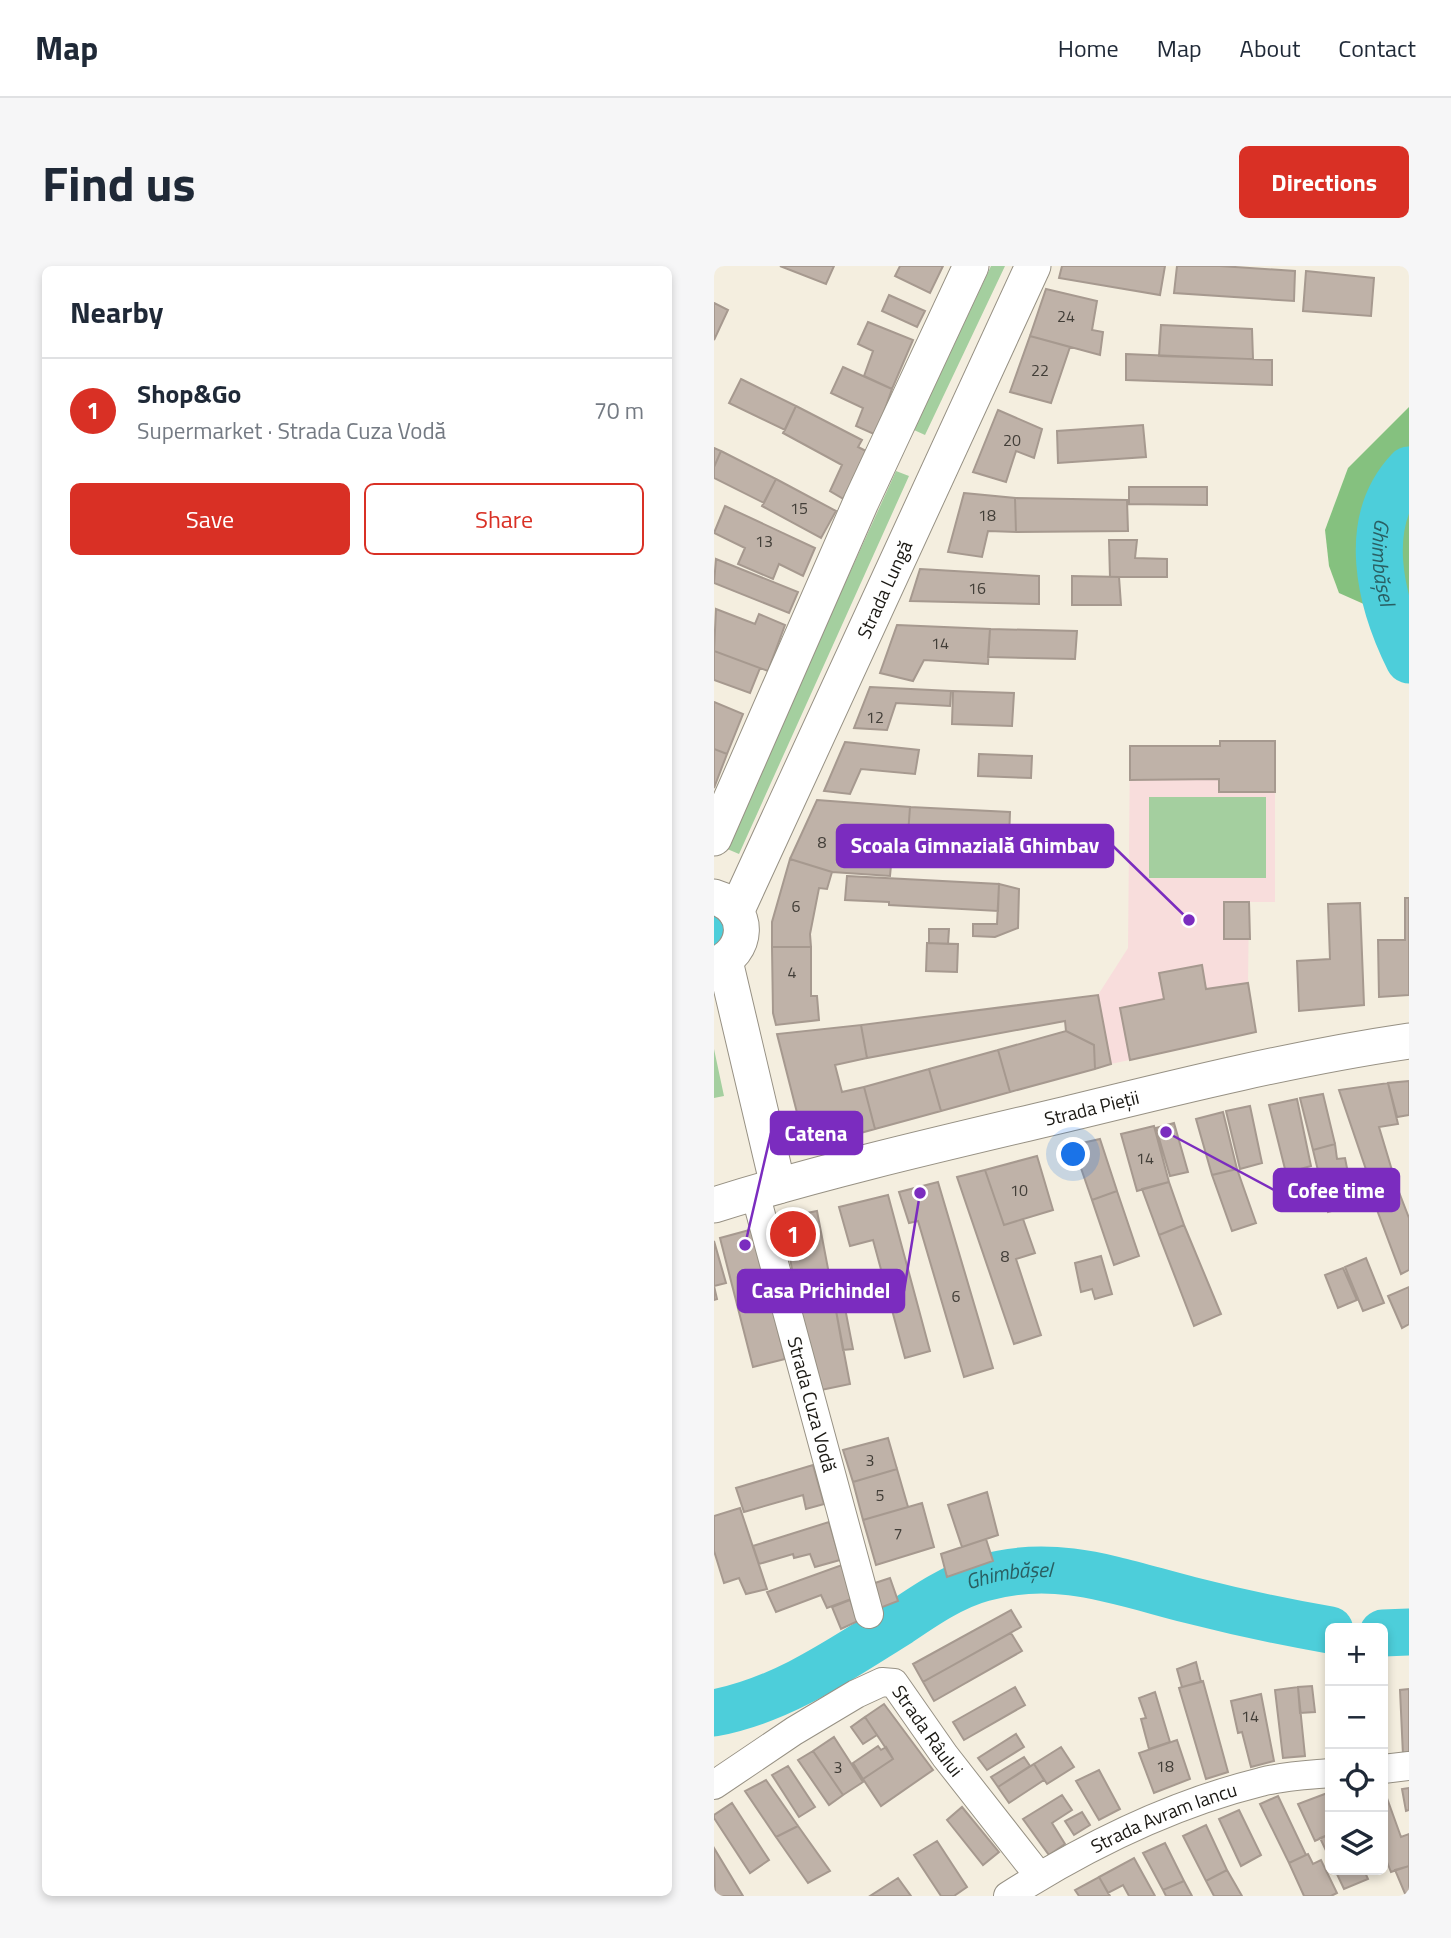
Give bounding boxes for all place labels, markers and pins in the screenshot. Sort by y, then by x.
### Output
callout: Scoala Gimnazială Ghimbav [837,825,1113,867]
callout: Catena [771,1112,862,1154]
callout: Cofee time [1274,1169,1399,1211]
pin: 1 [770,1208,816,1260]
callout: Casa Prichindel [738,1270,904,1312]

